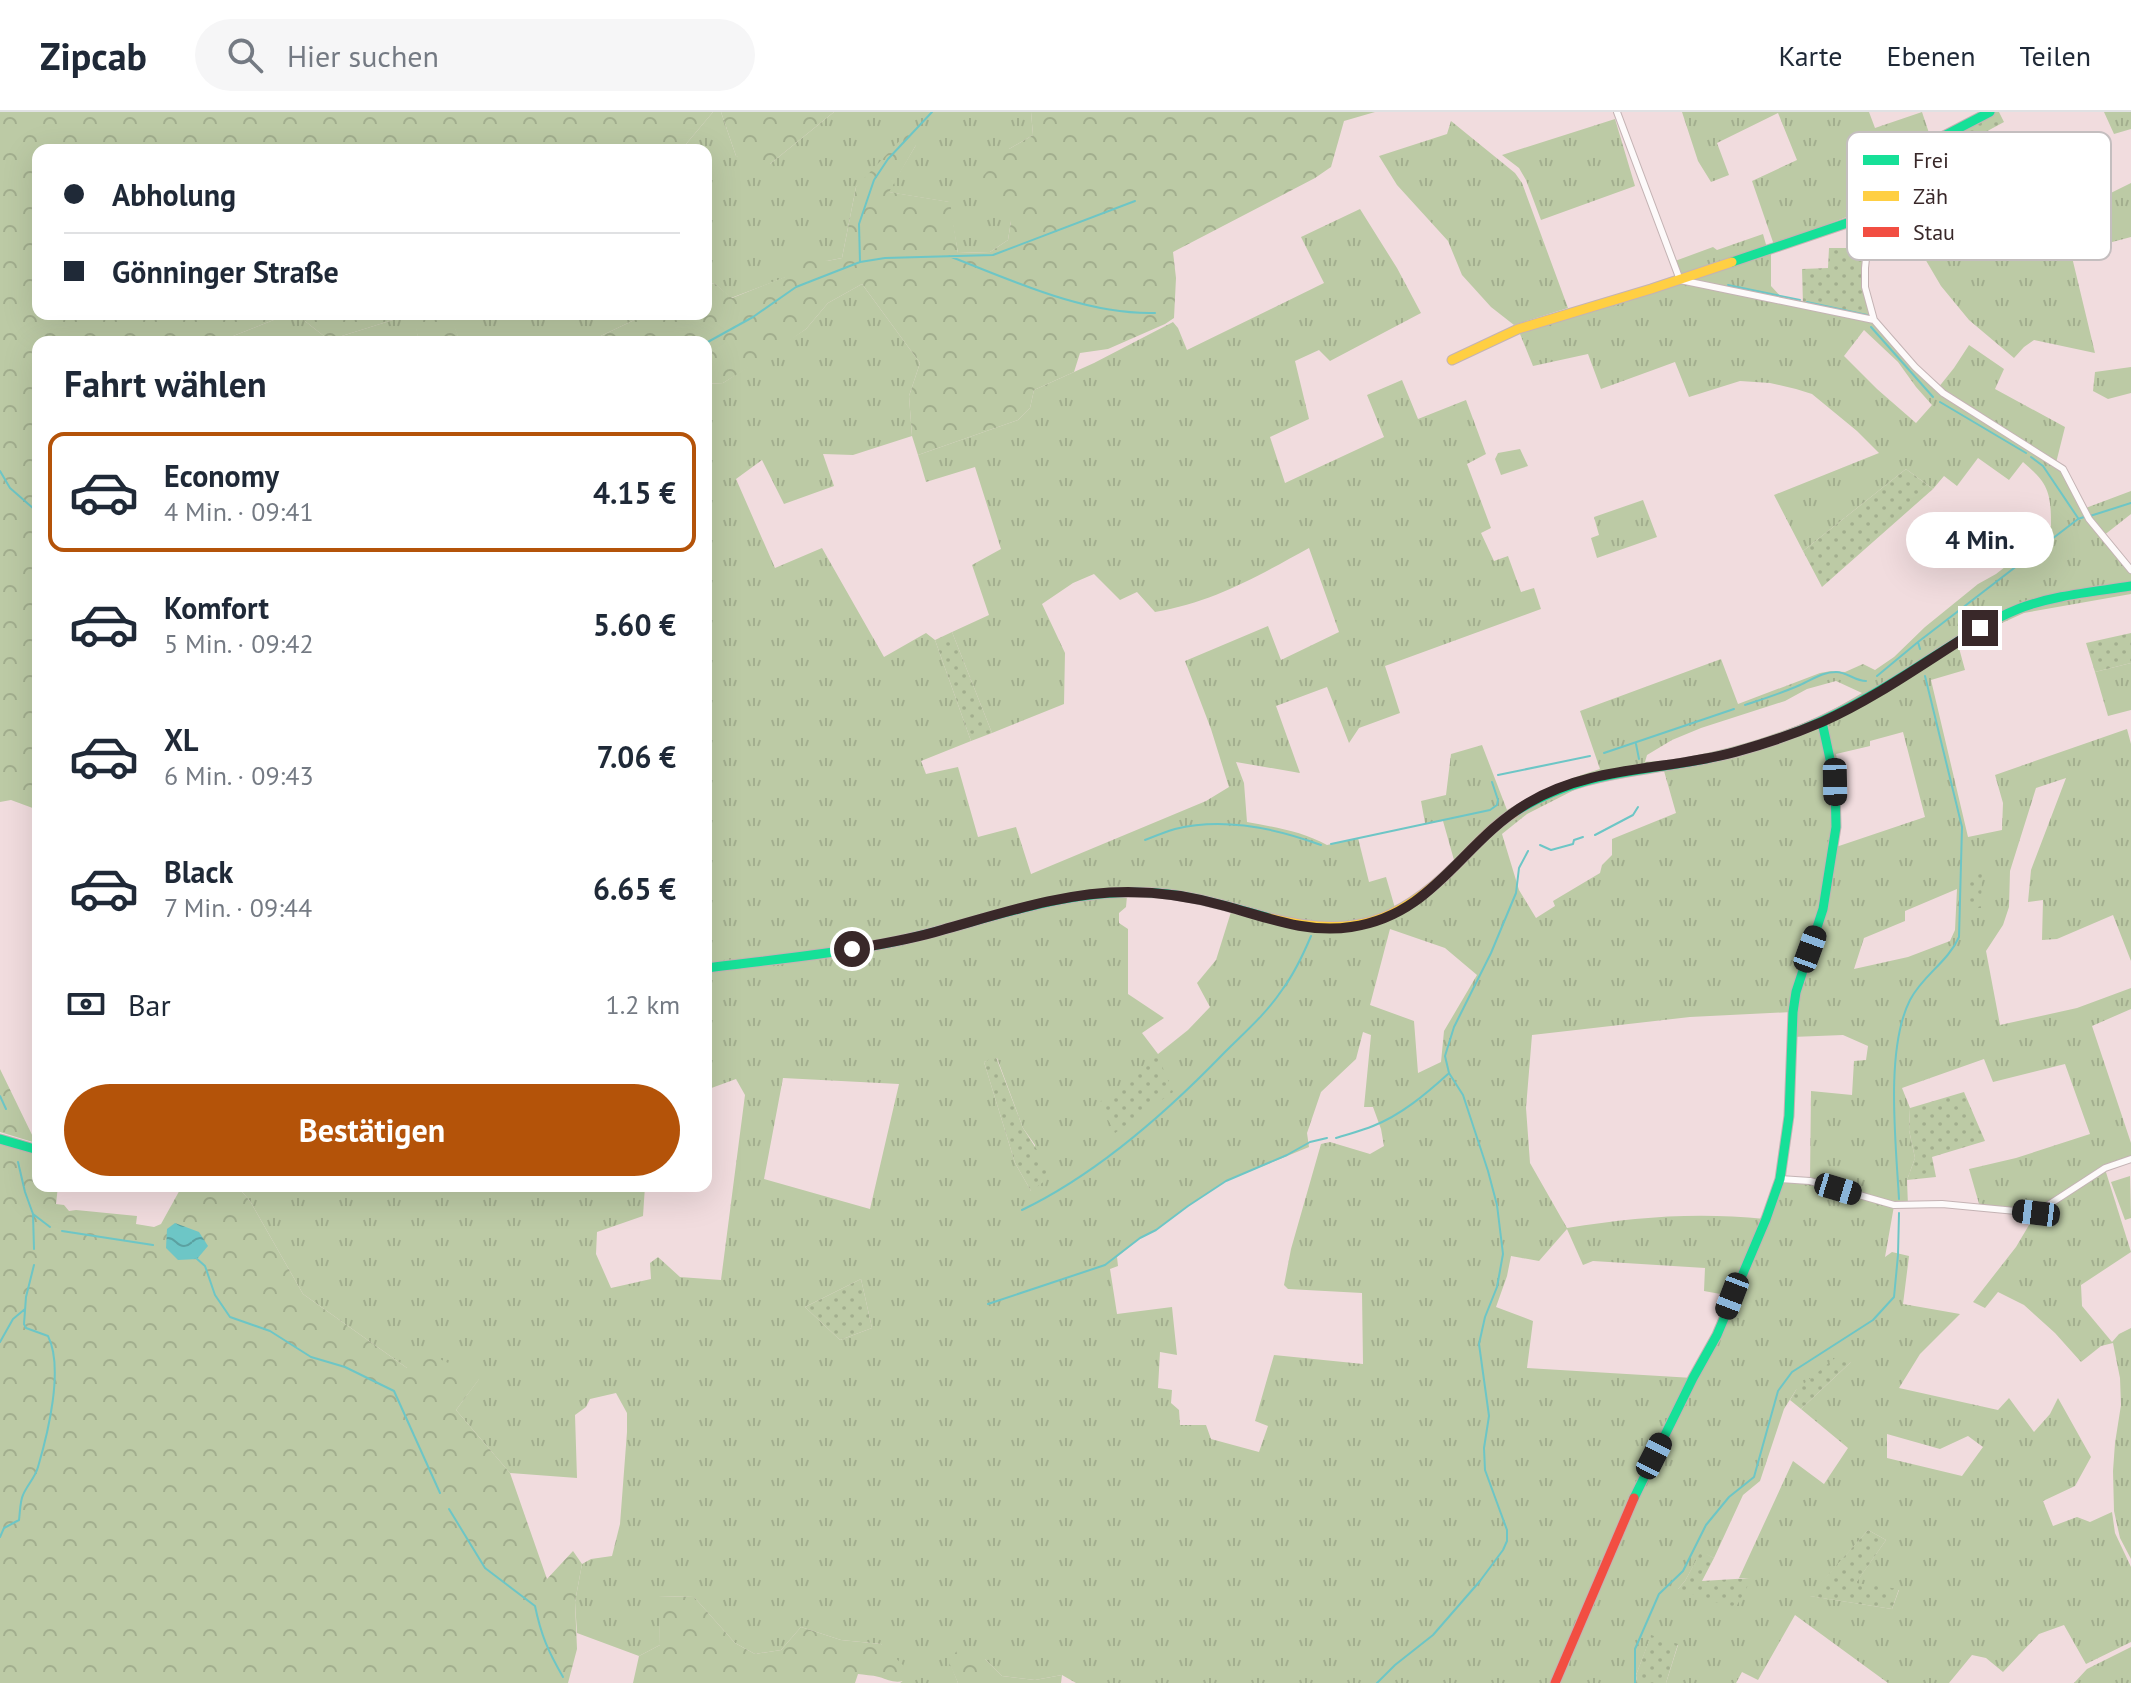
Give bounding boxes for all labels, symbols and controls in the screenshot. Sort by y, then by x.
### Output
search box [195,19,755,91]
text: Zipcab [40,31,147,80]
icon: search [223,33,267,77]
text: Hier suchen [287,36,439,75]
text: Karte [1778,37,1842,74]
text: Ebenen [1886,37,1976,74]
text: Teilen [2020,37,2091,74]
legend [1847,132,2111,260]
text: Frei [1913,146,1949,174]
text: Abholung [112,175,236,214]
text: Zäh [1913,182,1948,210]
text: Stau [1913,218,1955,246]
text: Gönninger Straße [112,252,339,291]
text: Fahrt wählen [64,360,267,407]
icon: car [68,456,140,528]
text: Economy [164,456,279,495]
text: 4.15 € [593,473,676,512]
text: 4 Min. · 09:41 [164,495,314,528]
callout: 4 Min. [1906,512,2054,568]
text: 4 Min. [1945,523,2015,556]
icon: car [68,588,140,660]
text: Komfort [164,588,269,627]
text: 5.60 € [593,605,676,644]
route end [1962,610,1998,646]
text: 5 Min. · 09:42 [164,627,314,660]
icon: car [68,720,140,792]
text: XL [164,720,198,759]
text: 7.06 € [597,737,676,776]
car [1823,758,1847,806]
text: 6 Min. · 09:43 [164,759,314,792]
icon: car [68,852,140,924]
text: Black [164,852,233,891]
text: 6.65 € [593,869,676,908]
text: 7 Min. · 09:44 [164,891,312,924]
car [1791,922,1829,976]
route start [834,931,870,967]
icon: cash [64,982,108,1026]
text: Bar [128,985,171,1024]
text: 1.2 km [606,988,680,1021]
button: Bestätigen [64,1084,680,1176]
car [1812,1171,1864,1207]
car [2011,1198,2061,1228]
car [1712,1269,1752,1323]
car [1632,1429,1676,1483]

